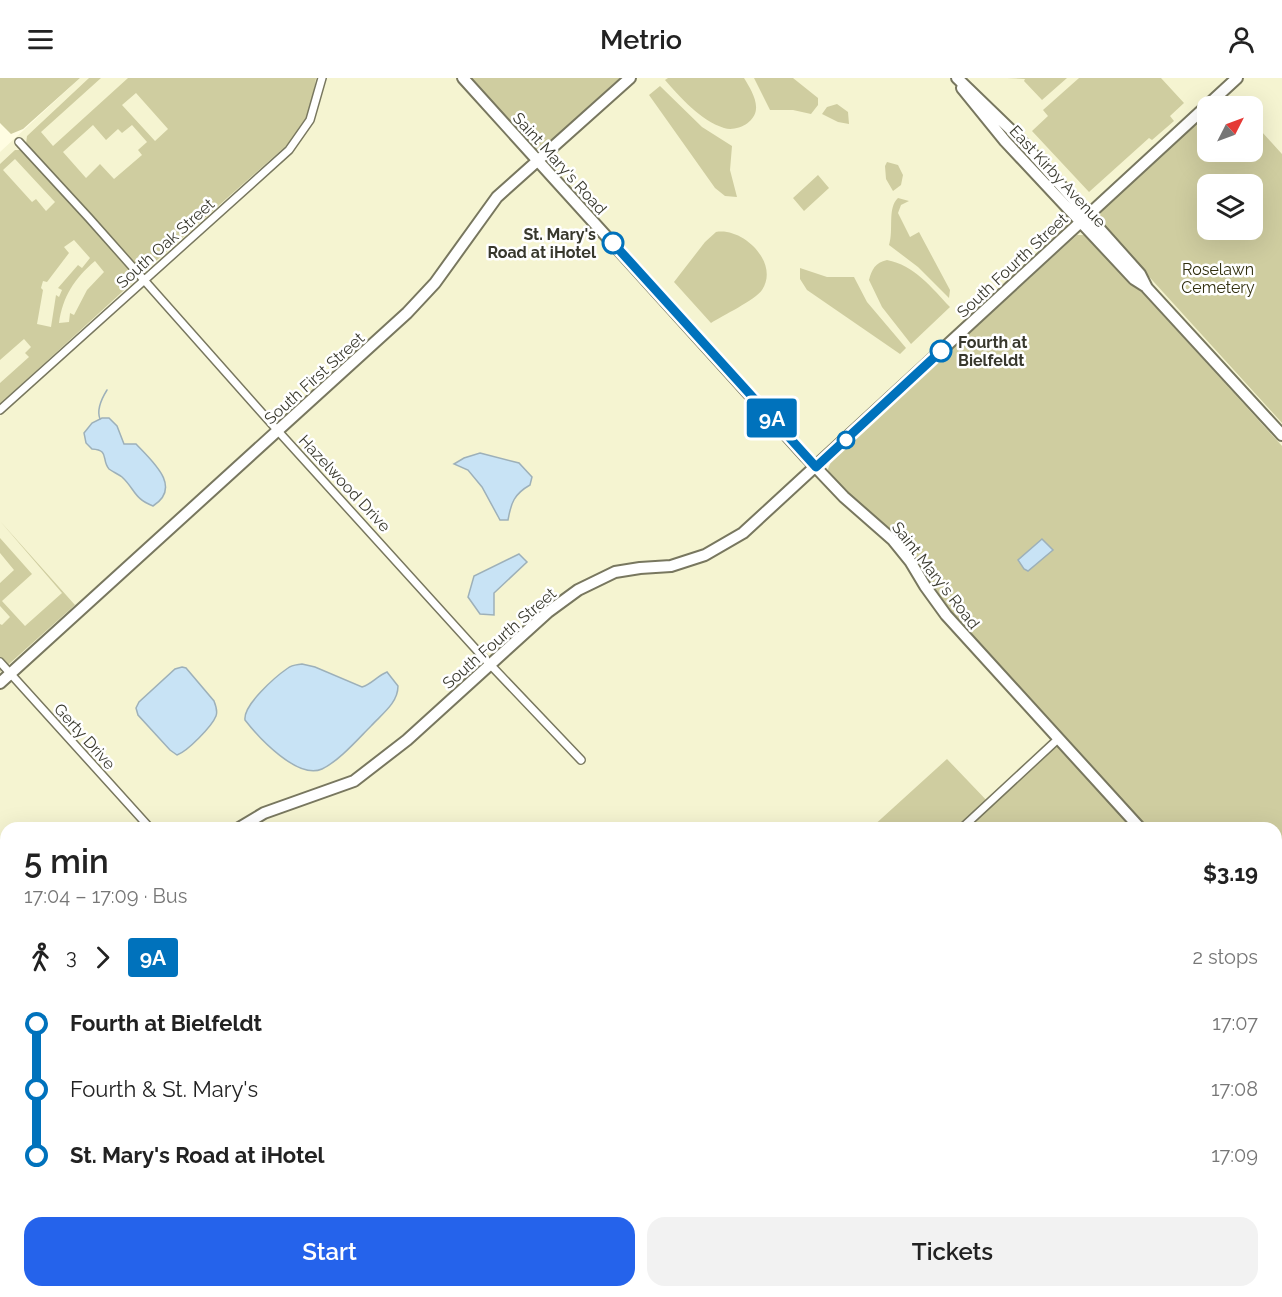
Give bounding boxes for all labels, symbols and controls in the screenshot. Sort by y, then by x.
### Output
icon: menu [24,23,57,56]
icon: person [1225,23,1258,56]
text: Metrio [600,24,682,55]
north arrow [1197,96,1263,162]
map controls [1197,96,1263,240]
street label: Saint Mary's Road [509,108,610,218]
street label: East Kirby Avenue [1005,121,1110,231]
button: layers [1197,174,1263,240]
street label: South Oak Street [112,194,219,292]
street label: South Fourth Street [953,209,1072,321]
place label: St. Mary's Road at iHotel [487,225,597,262]
marker: St. Mary's Road at iHotel [602,232,624,254]
park label: Roselawn Cemetery [1181,260,1255,297]
street label: South First Street [261,328,369,428]
place label: Fourth at Bielfeldt [958,333,1027,370]
marker: Fourth at Bielfeldt [930,340,952,362]
line badge: 9A [745,398,799,438]
text: 9A [759,406,785,431]
street label: Hazelwood Drive [295,431,394,536]
unlabelled marker [837,431,855,449]
street label: Saint Mary's Road [888,518,983,633]
street label: South Fourth Street [439,583,560,693]
street label: Gerty Drive [50,699,119,773]
text: 5 min [24,842,109,881]
text: $3.19 [1203,860,1258,886]
text: 17:04 – 17:09 · Bus [24,884,187,908]
icon: walk [24,941,57,974]
icon: forward [86,941,119,974]
text: 3 [66,945,77,969]
text: 9A [140,945,166,970]
text: 2 stops [1192,945,1258,969]
text: Fourth at Bielfeldt [70,1010,262,1036]
text: 17:07 [1212,1011,1258,1035]
text: Fourth & St. Mary's [70,1076,258,1102]
text: 17:08 [1211,1077,1258,1101]
text: St. Mary's Road at iHotel [70,1142,324,1168]
text: 17:09 [1211,1143,1258,1167]
button: Start [24,1217,635,1286]
button: Tickets [647,1217,1258,1286]

